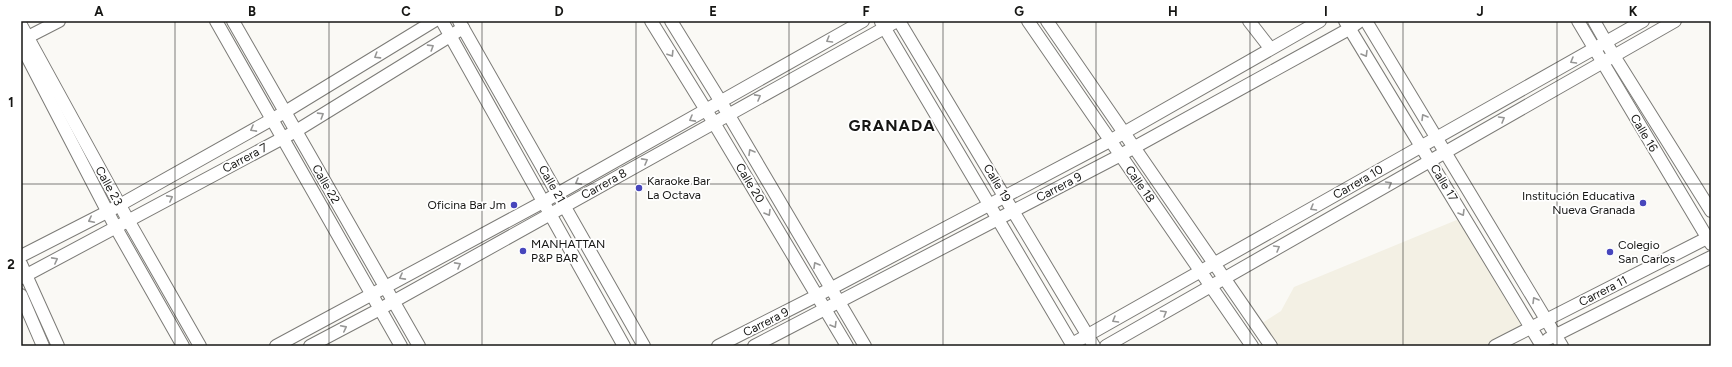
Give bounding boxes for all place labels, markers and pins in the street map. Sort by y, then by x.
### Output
place label: Karaoke Bar La Octava [647,174,710,202]
marker: Karaoke Bar La Octava [634,183,644,193]
place label: Institución Educativa Nueva Granada [1522,189,1635,217]
place label: Oficina Bar Jm [428,198,506,212]
marker: Institución Educativa Nueva Granada [1638,198,1648,208]
marker: Oficina Bar Jm [509,200,519,210]
place label: MANHATTAN P&P BAR [531,237,605,265]
place label: Colegio San Carlos [1618,238,1676,266]
marker: MANHATTAN P&P BAR [518,246,528,256]
marker: Colegio San Carlos [1605,247,1615,257]

